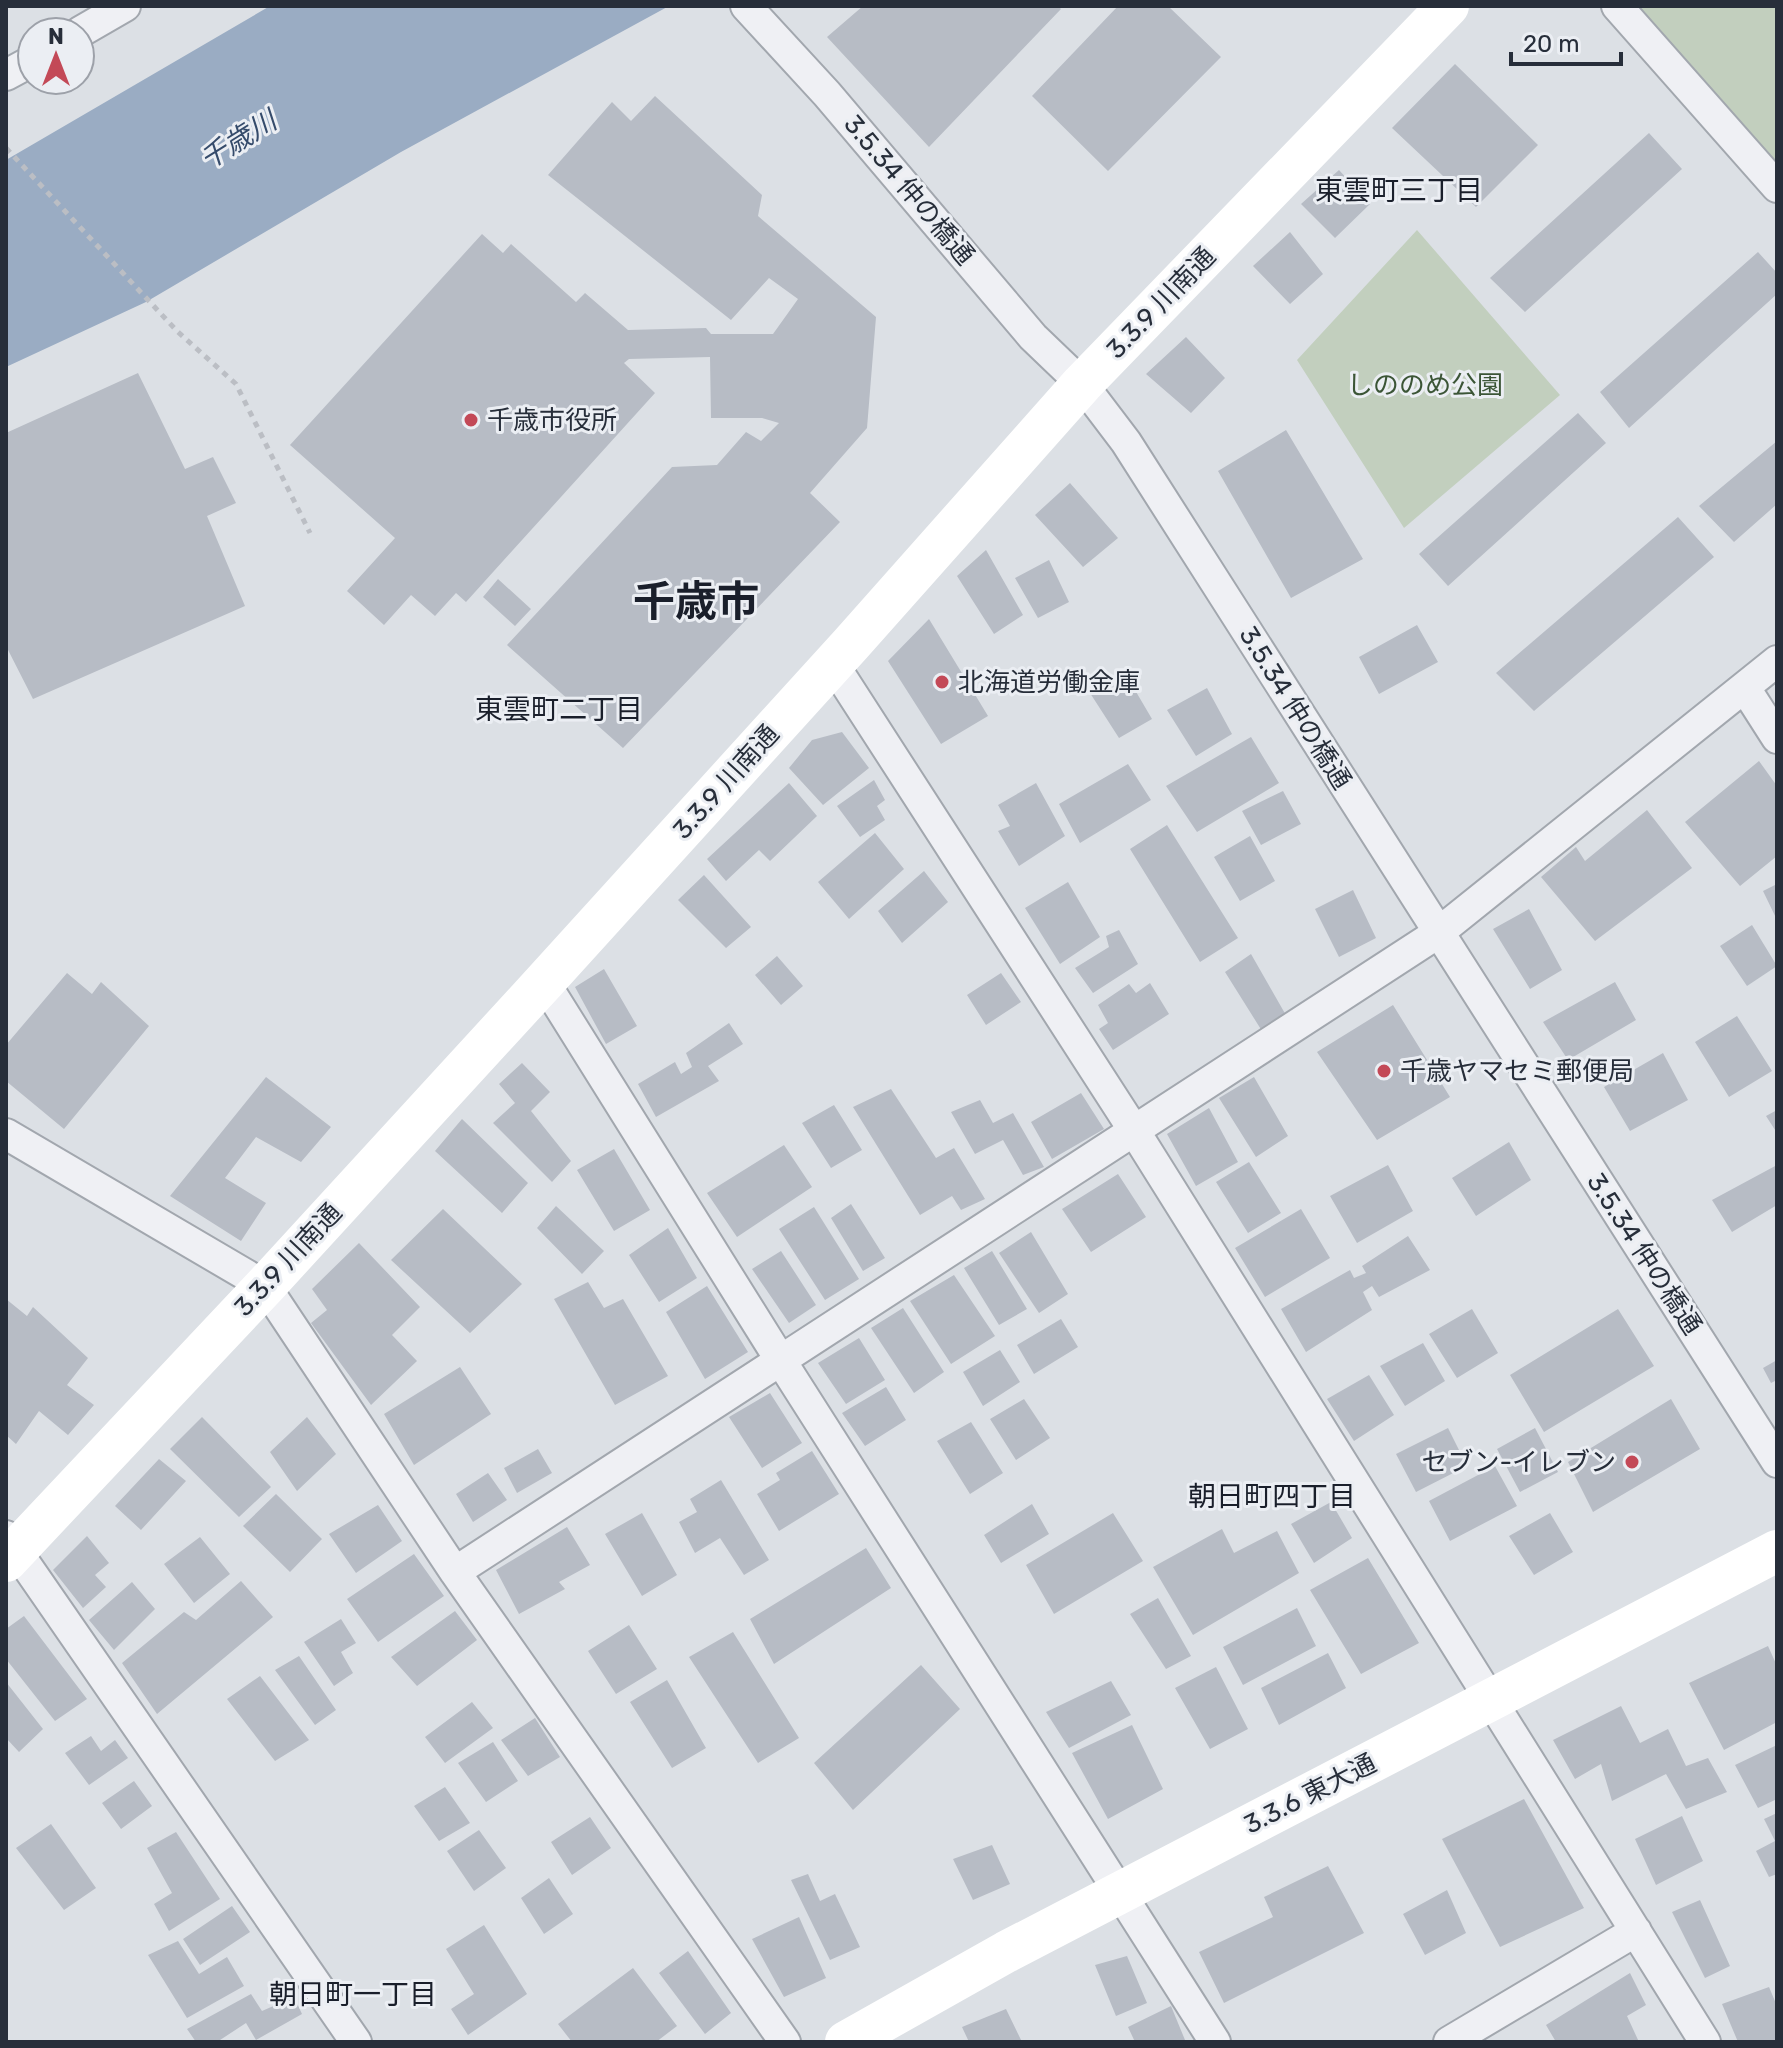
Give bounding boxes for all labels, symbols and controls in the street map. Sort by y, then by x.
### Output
north arrow [16,16,96,96]
scale bar [1511,16,1621,66]
text: N [48,23,64,50]
text: 20 m [1523,30,1580,58]
water label: 千歳川 [194,102,285,176]
street label: 3.5.34 仲の橋通 [837,109,981,271]
district label: 東雲町三丁目 [1315,174,1483,207]
street label: 3.3.9 川南通 [1100,241,1222,365]
park label: しののめ公園 [1347,370,1503,401]
place label: 千歳市役所 [487,405,617,436]
marker: 千歳市役所 [462,411,480,429]
district label: 千歳市 [633,577,759,627]
street label: 3.5.34 仲の橋通 [1233,621,1357,795]
place label: 北海道労働金庫 [958,667,1140,698]
marker: 北海道労働金庫 [933,673,951,691]
district label: 東雲町二丁目 [475,693,643,726]
street label: 3.3.9 川南通 [667,718,785,846]
place label: 千歳ヤマセミ郵便局 [1400,1056,1634,1087]
marker: 千歳ヤマセミ郵便局 [1375,1062,1393,1080]
street label: 3.5.34 仲の橋通 [1580,1168,1708,1340]
street label: 3.3.9 川南通 [228,1197,348,1323]
place label: セブン-イレブン [1421,1447,1616,1478]
marker: セブン-イレブン [1623,1453,1641,1471]
district label: 朝日町四丁目 [1188,1480,1356,1513]
street label: 3.3.6 東大通 [1239,1747,1381,1841]
district label: 朝日町一丁目 [269,1978,437,2011]

